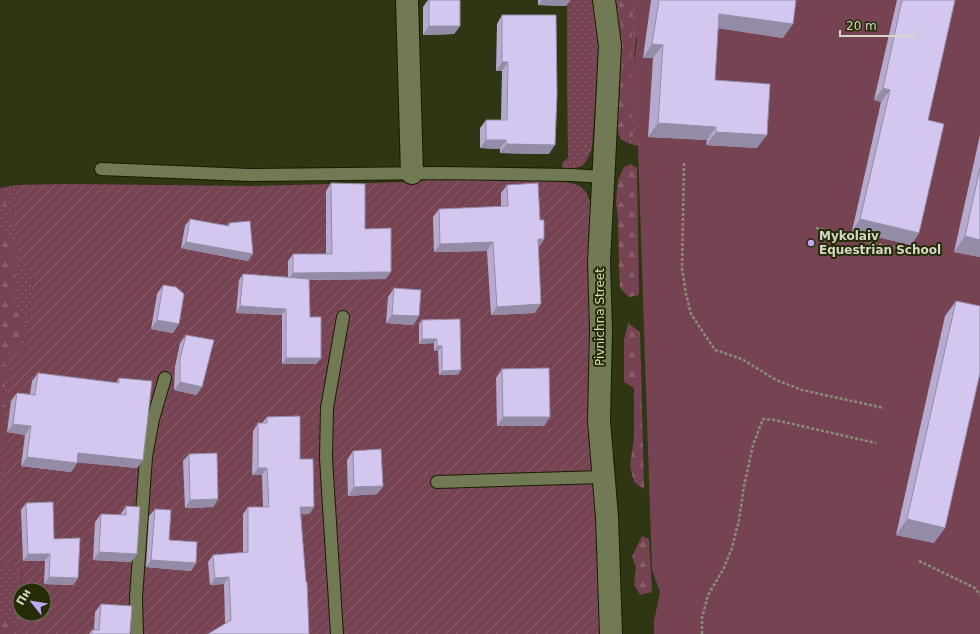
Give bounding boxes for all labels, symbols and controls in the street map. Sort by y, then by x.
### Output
scale bar [840,12,914,38]
text: 20 m [846,19,877,33]
place label: Mykolaiv Equestrian School [819,229,941,257]
marker: Mykolaiv Equestrian School [806,238,816,248]
street label: Pivnichna Street [593,268,607,366]
north arrow [12,582,52,622]
text: Пн [14,587,34,608]

